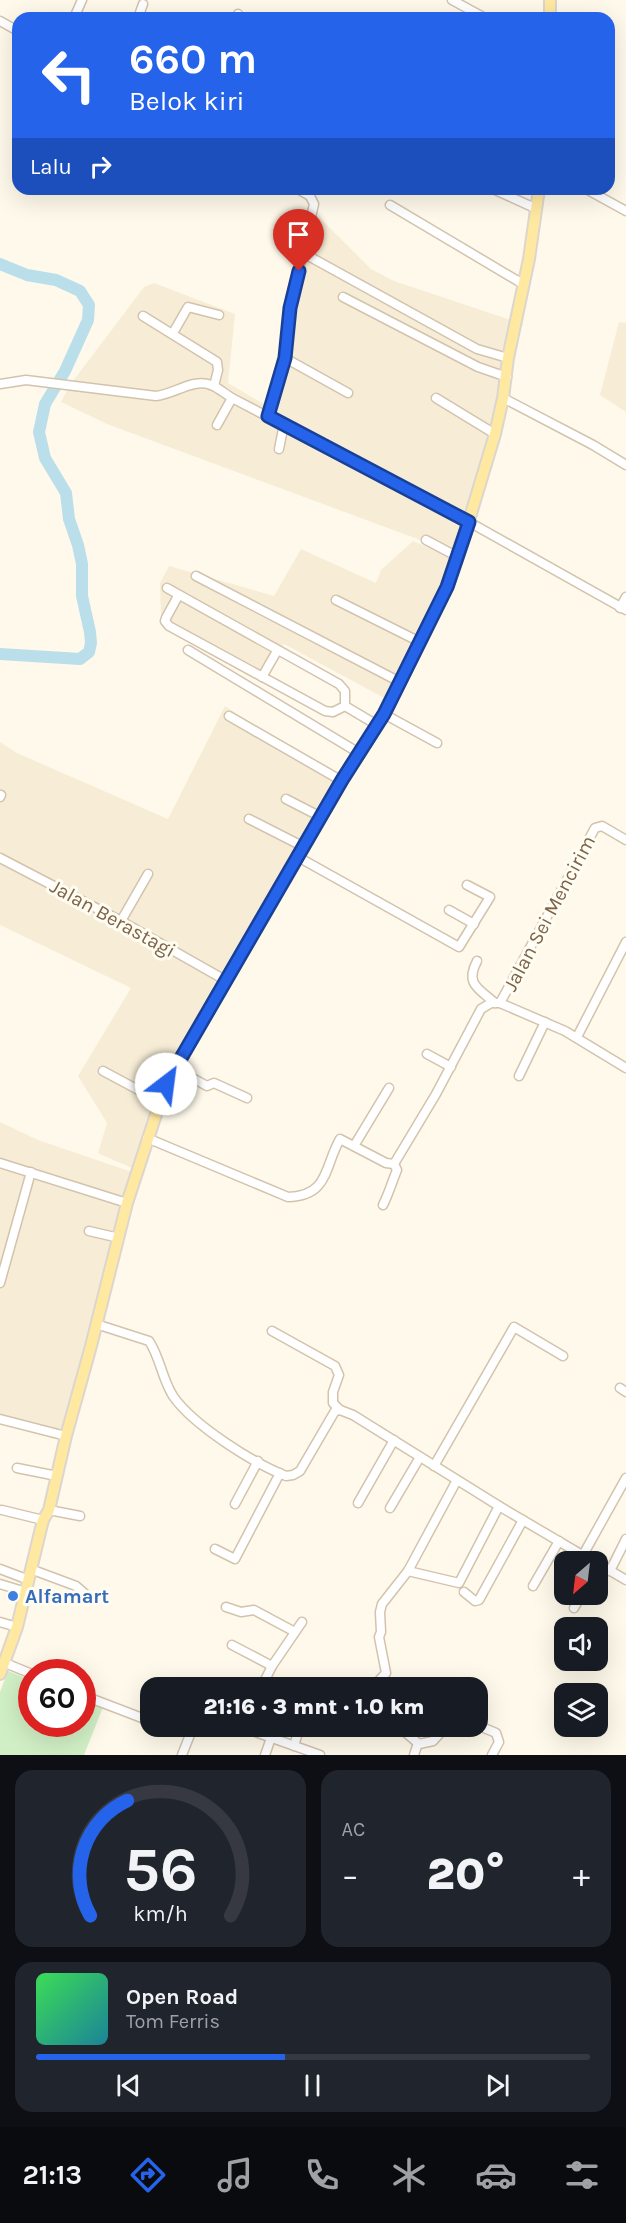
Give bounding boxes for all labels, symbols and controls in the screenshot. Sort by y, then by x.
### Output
text: 660 m [129,34,257,84]
icon: left [30,36,108,114]
text: Belok kiri [129,85,245,117]
icon: right [84,150,117,183]
text: Lalu [30,154,72,180]
pin [273,209,324,271]
icon: arrive [282,218,315,251]
street label: Jalan Sei Mencirim [499,831,600,995]
street label: Jalan Berastagi [46,875,179,962]
position arrow [134,1052,198,1116]
north arrow [554,1551,608,1605]
map controls [554,1551,608,1737]
place label: Alfamart [25,1585,109,1608]
marker: Alfamart [6,1589,20,1603]
button: sound [554,1617,608,1671]
speed limit sign: 60 [18,1659,96,1737]
button: layers [554,1683,608,1737]
text: 21:16 · 3 mnt · 1.0 km [203,1694,425,1720]
text: AC [342,1818,365,1841]
text: 56 [123,1833,197,1906]
text: 20° [427,1848,505,1900]
text: − [342,1856,359,1894]
text: + [573,1856,590,1894]
text: km/h [133,1901,187,1926]
text: Open Road [126,1984,238,2010]
text: Tom Ferris [126,2010,220,2033]
icon: previous [112,2069,145,2102]
icon: pause [296,2069,329,2102]
icon: next [481,2069,514,2102]
icon: directions [127,2154,169,2196]
icon: music [214,2154,256,2196]
icon: phone [301,2154,343,2196]
icon: climate [388,2154,430,2196]
icon: car [475,2154,517,2196]
icon: filters [561,2154,603,2196]
text: 21:13 [22,2159,82,2191]

